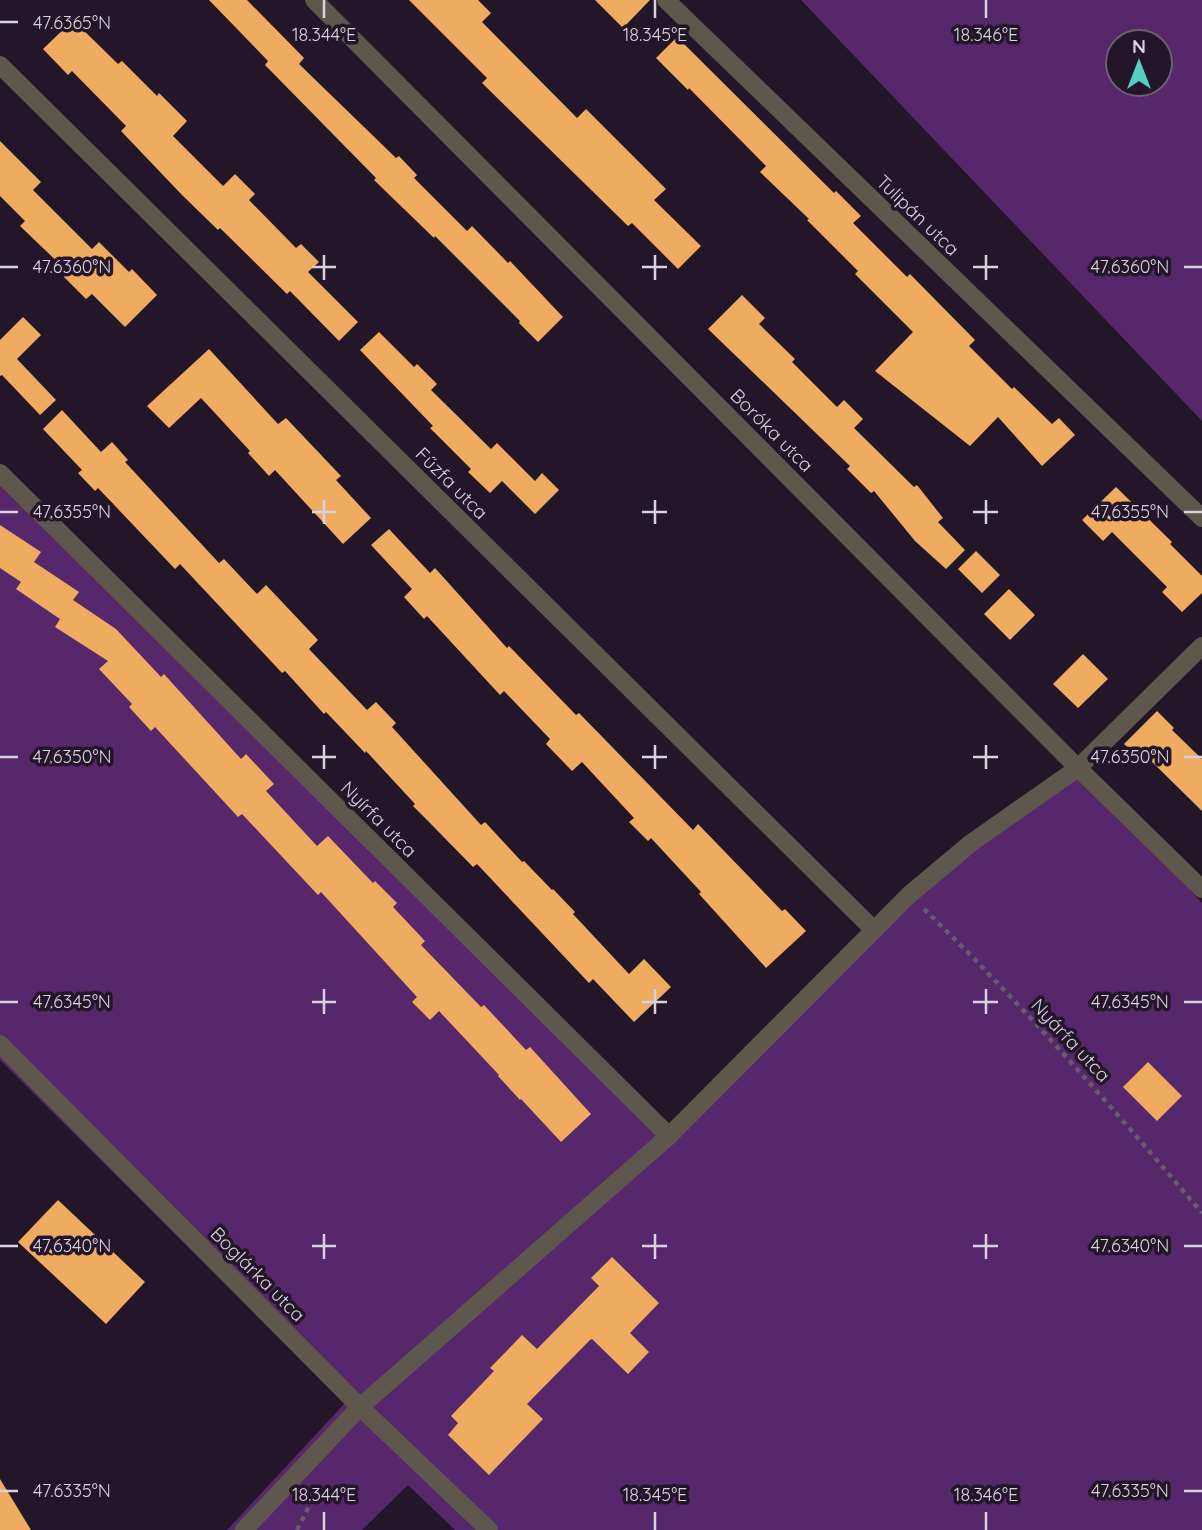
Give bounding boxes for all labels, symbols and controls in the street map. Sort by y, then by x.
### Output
text: 47.6365°N [33,11,111,34]
text: 18.344°E [292,23,356,46]
text: 18.345°E [623,23,687,46]
text: 18.346°E [954,23,1018,46]
north arrow [1104,28,1174,98]
text: N [1132,34,1146,58]
street label: Tulipán utca [871,169,965,261]
text: 47.6360°N [33,255,111,278]
text: 47.6360°N [1091,255,1169,278]
street label: Boróka utca [725,383,819,477]
street label: Fűzfa utca [411,442,493,524]
text: 47.6355°N [33,500,111,523]
text: 47.6355°N [1091,500,1169,523]
text: 47.6350°N [32,745,112,768]
text: 47.6350°N [1090,745,1170,768]
street label: Nyírfa utca [336,776,422,862]
text: 47.6345°N [33,990,111,1013]
text: 47.6345°N [1091,990,1169,1013]
street label: Nyárfa utca [1026,993,1116,1087]
street label: Boglárka utca [206,1222,310,1326]
text: 47.6340°N [33,1234,111,1257]
text: 47.6340°N [1091,1234,1169,1257]
text: 47.6335°N [33,1479,111,1502]
text: 47.6335°N [1091,1479,1169,1502]
text: 18.344°E [292,1483,356,1506]
text: 18.345°E [623,1483,687,1506]
text: 18.346°E [954,1483,1018,1506]

